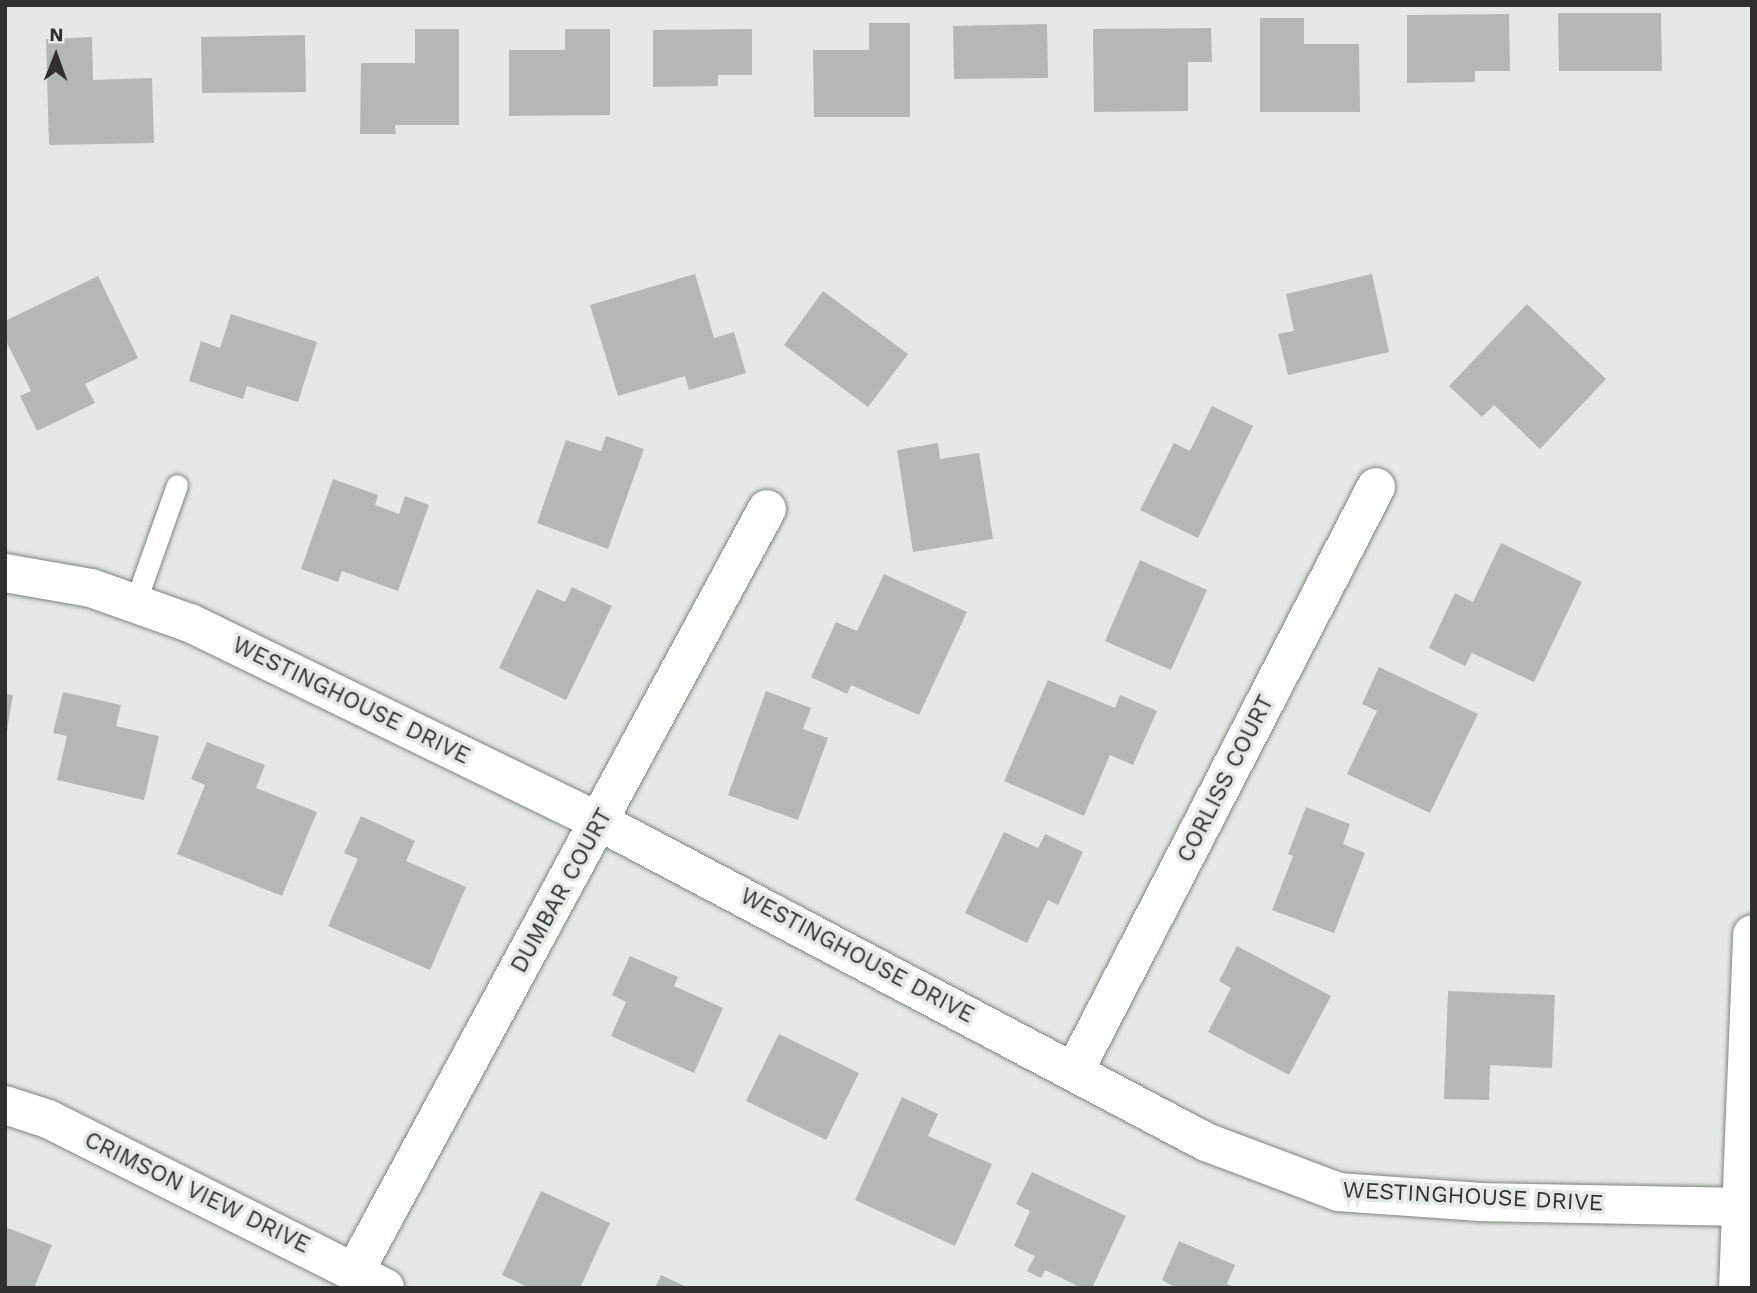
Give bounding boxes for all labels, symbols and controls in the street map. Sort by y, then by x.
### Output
north arrow [21,21,91,91]
text: N [49,23,64,46]
street label: WESTINGHOUSE DRIVE [228,631,474,771]
street label: CORLISS COURT [1172,691,1280,867]
street label: DUMBAR COURT [505,804,619,978]
street label: WESTINGHOUSE DRIVE [735,883,979,1029]
street label: CRIMSON VIEW DRIVE [79,1126,315,1260]
street label: WESTINGHOUSE DRIVE [1342,1176,1604,1218]

